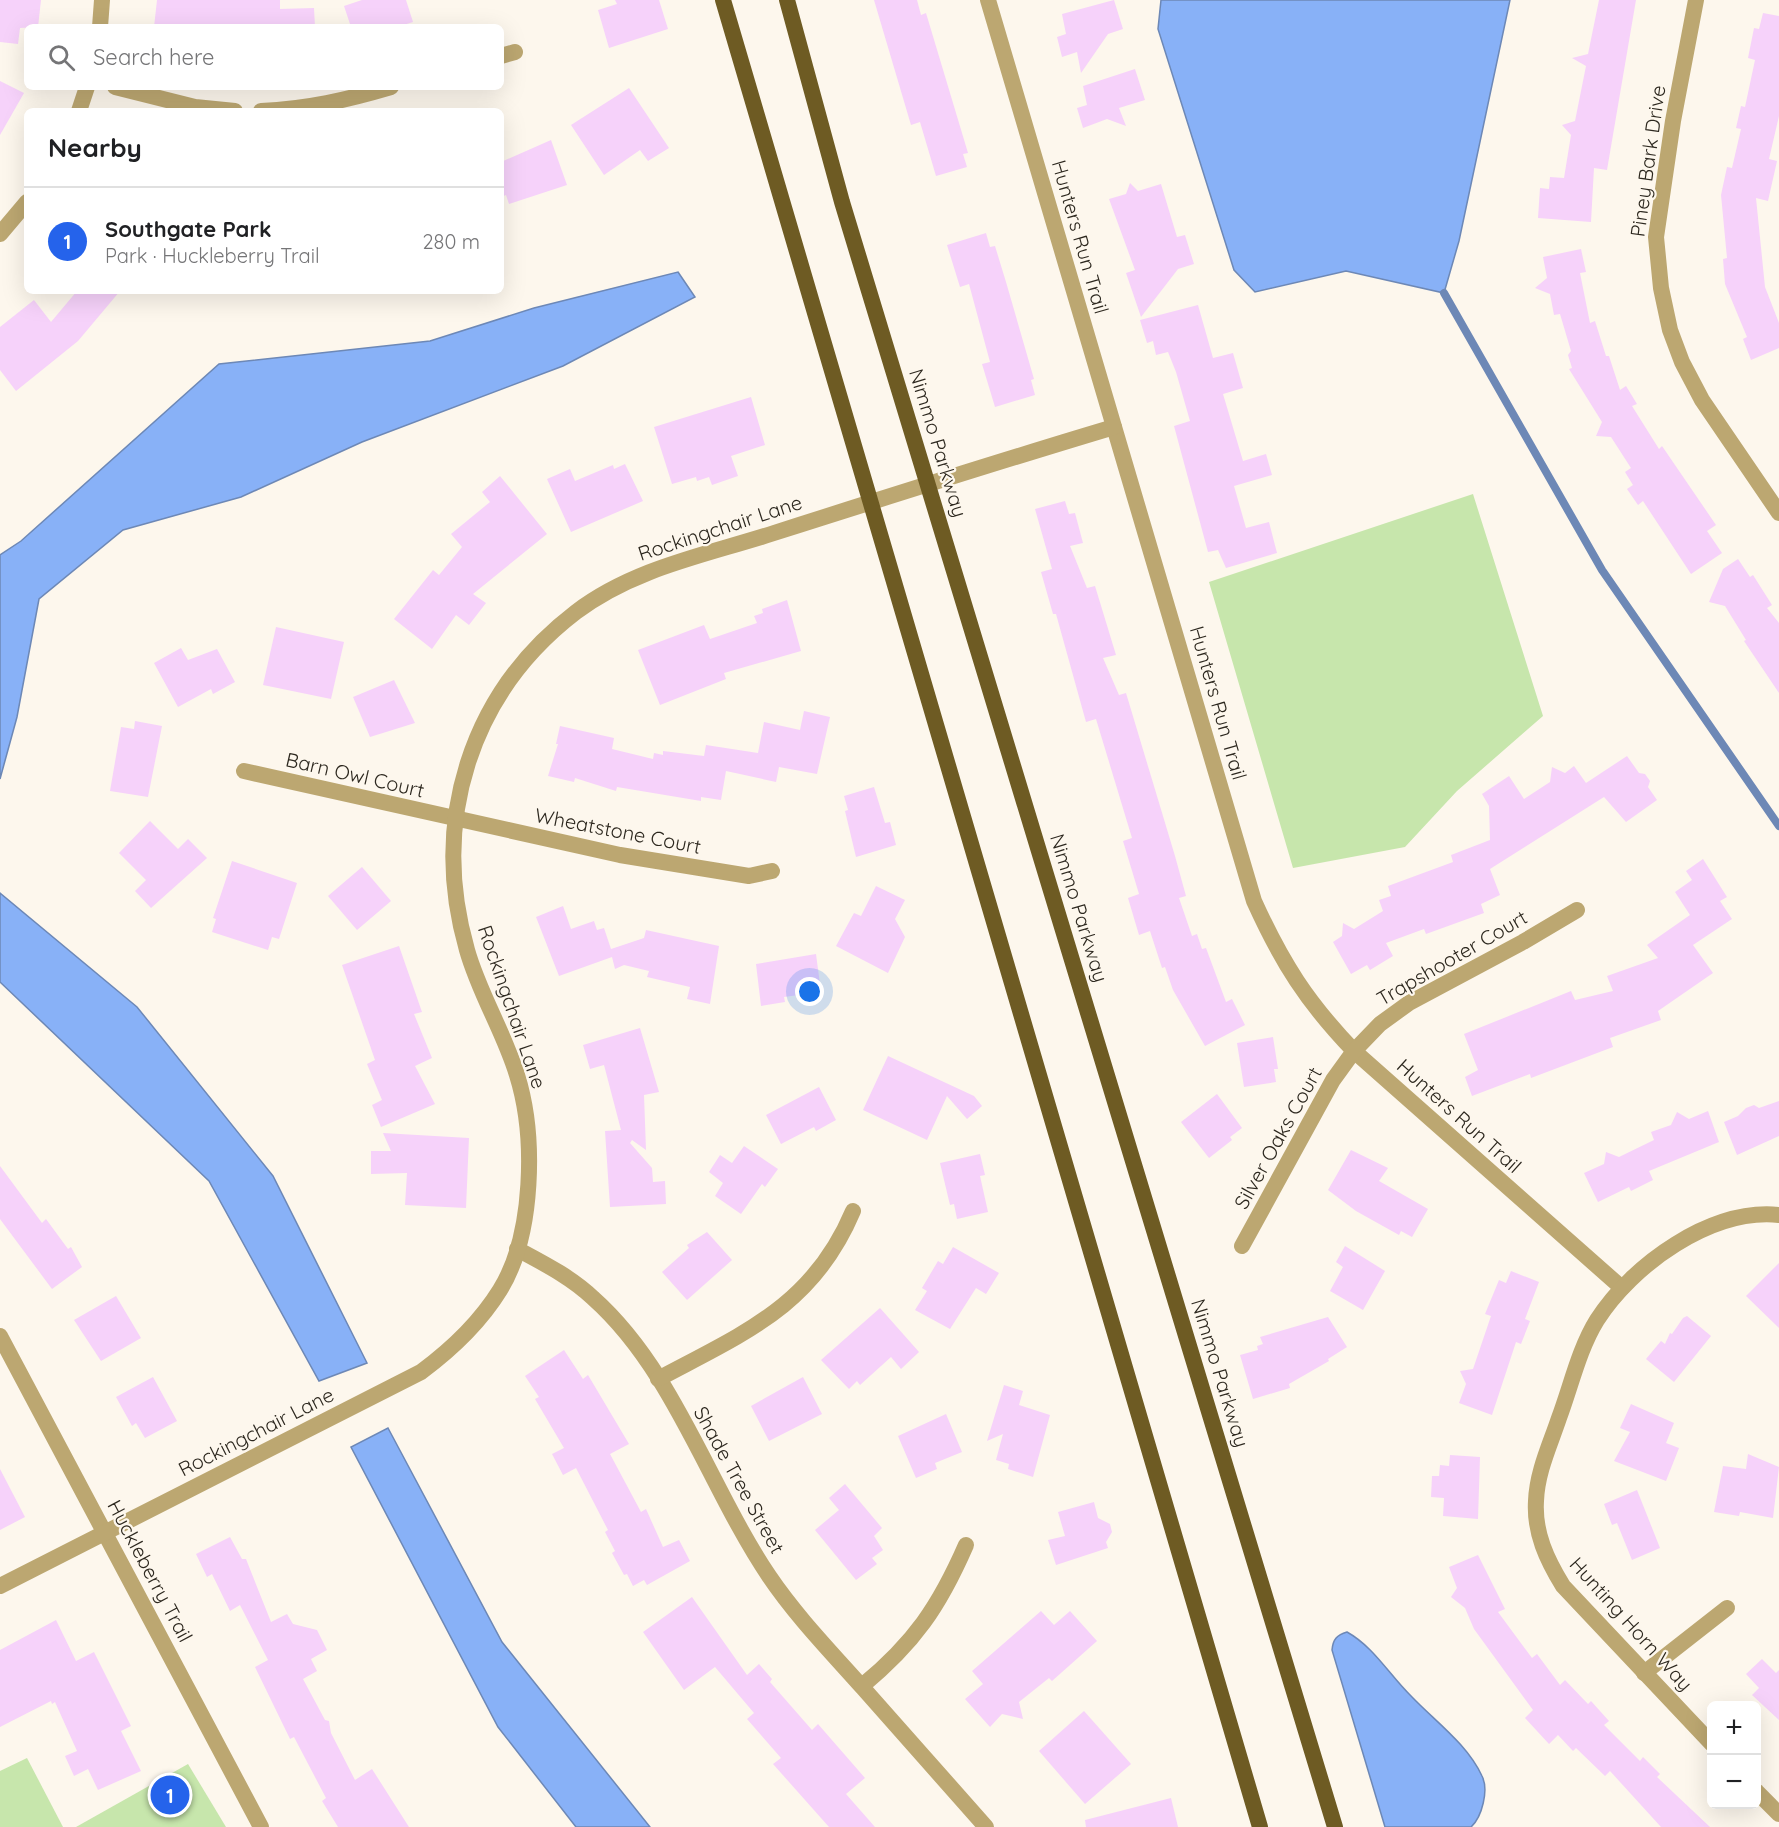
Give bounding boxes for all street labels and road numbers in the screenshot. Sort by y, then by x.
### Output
street label: Piney Bark Drive [1624,83,1671,238]
street label: Hunters Run Trail [1047,157,1114,317]
street label: Nimmo Parkway [904,366,973,520]
street label: Rockingchair Lane [635,489,805,566]
street label: Hunters Run Trail [1185,623,1252,783]
street label: Barn Owl Court [283,746,427,803]
street label: Wheatstone Court [533,802,704,859]
street label: Nimmo Parkway [1045,831,1114,985]
street label: Trapshooter Court [1372,904,1532,1011]
street label: Rockingchair Lane [473,922,552,1092]
street label: Hunters Run Trail [1392,1053,1527,1178]
street label: Silver Oaks Court [1228,1062,1327,1213]
street label: Nimmo Parkway [1186,1296,1255,1450]
street label: Rockingchair Lane [174,1382,338,1482]
street label: Shade Tree Street [689,1402,790,1558]
street label: Huckleberry Trail [102,1495,198,1646]
street label: Hunting Horn Way [1565,1551,1698,1696]

